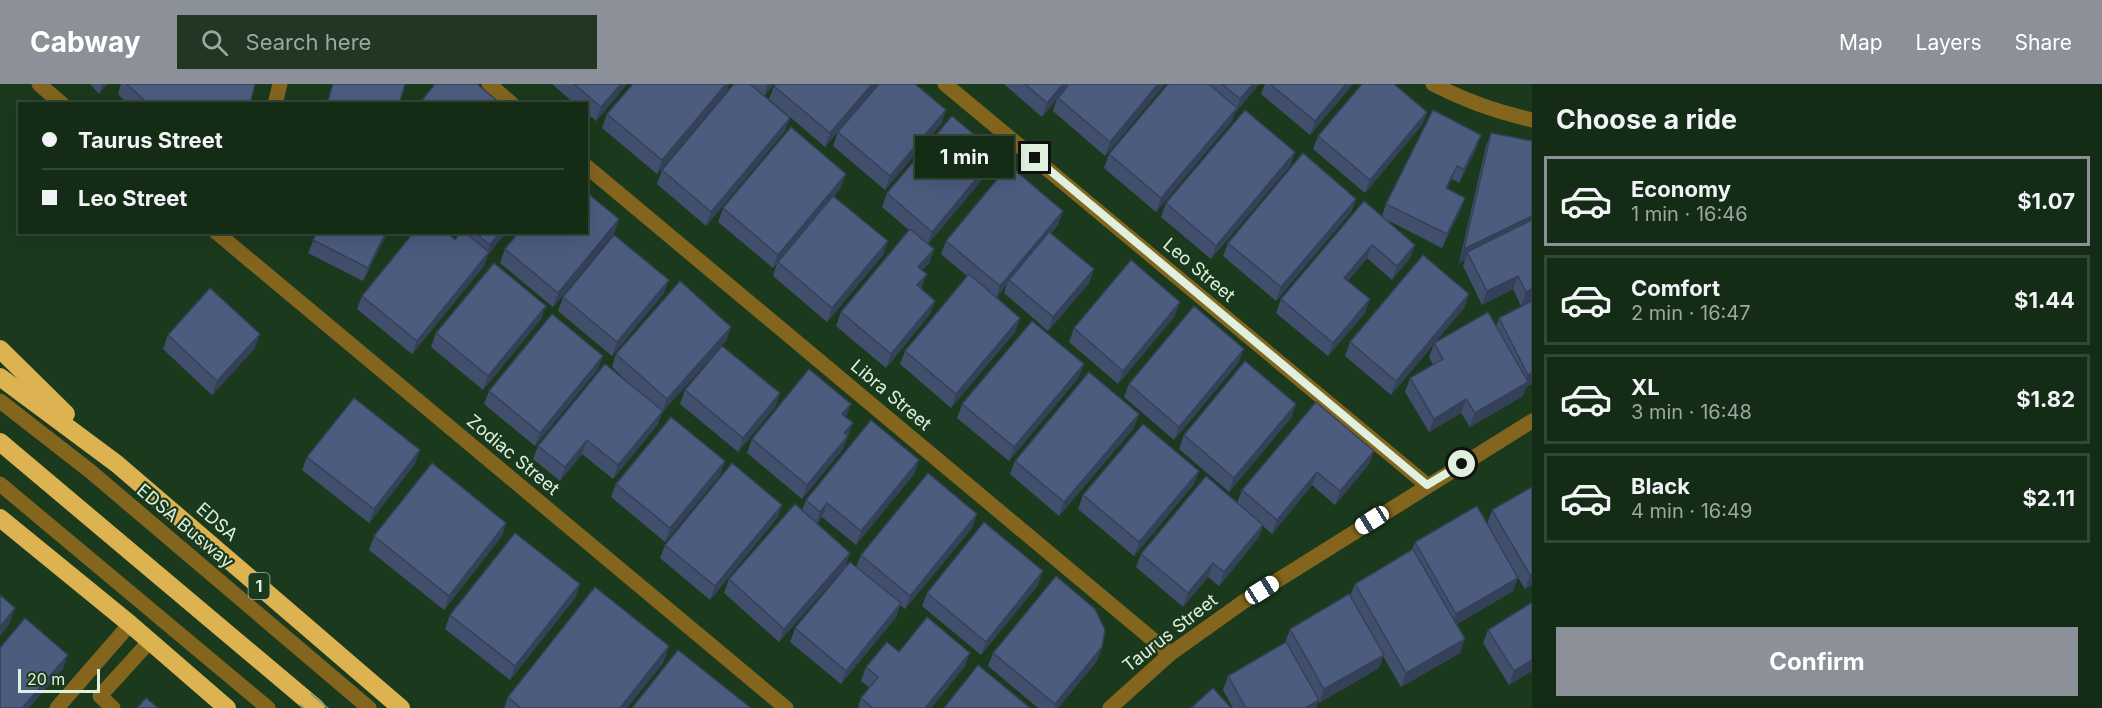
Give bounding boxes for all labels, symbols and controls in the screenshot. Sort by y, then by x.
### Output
search box [177,15,597,69]
text: Cabway [30,25,141,59]
icon: search [198,26,231,59]
text: Search here [246,29,371,55]
text: Map [1839,30,1883,55]
text: Layers [1916,30,1982,55]
text: Share [2015,30,2072,55]
text: Choose a ride [1556,103,1737,136]
text: Taurus Street [78,127,223,153]
callout: 1 min [915,137,1014,179]
route end [1021,144,1048,171]
text: 1 min [940,145,989,169]
icon: car [1559,174,1613,228]
text: Economy [1631,176,1731,202]
text: Leo Street [78,185,187,211]
text: $1.07 [2017,188,2075,214]
text: 1 min · 16:46 [1631,202,1748,226]
street label: Leo Street [1159,234,1240,306]
icon: car [1559,273,1613,327]
text: Comfort [1631,275,1720,301]
text: $1.44 [2014,287,2075,313]
text: 2 min · 16:47 [1631,301,1751,325]
street label: Libra Street [847,355,936,434]
icon: car [1559,372,1613,426]
text: XL [1631,374,1660,400]
text: $1.82 [2016,386,2075,412]
text: 3 min · 16:48 [1631,400,1752,424]
street label: Zodiac Street [463,410,564,499]
route start [1448,450,1475,477]
icon: car [1559,471,1613,525]
text: Black [1631,473,1690,499]
street label: EDSA Busway [133,479,238,572]
text: $2.11 [2022,485,2075,511]
street label: EDSA [192,498,242,545]
text: 4 min · 16:49 [1631,499,1752,523]
car [1352,503,1392,537]
road number: 1 [248,573,270,599]
car [1242,573,1282,607]
street label: Taurus Street [1118,589,1221,676]
button: Confirm [1556,627,2078,696]
scale bar [18,666,100,694]
text: 20 m [27,669,65,689]

